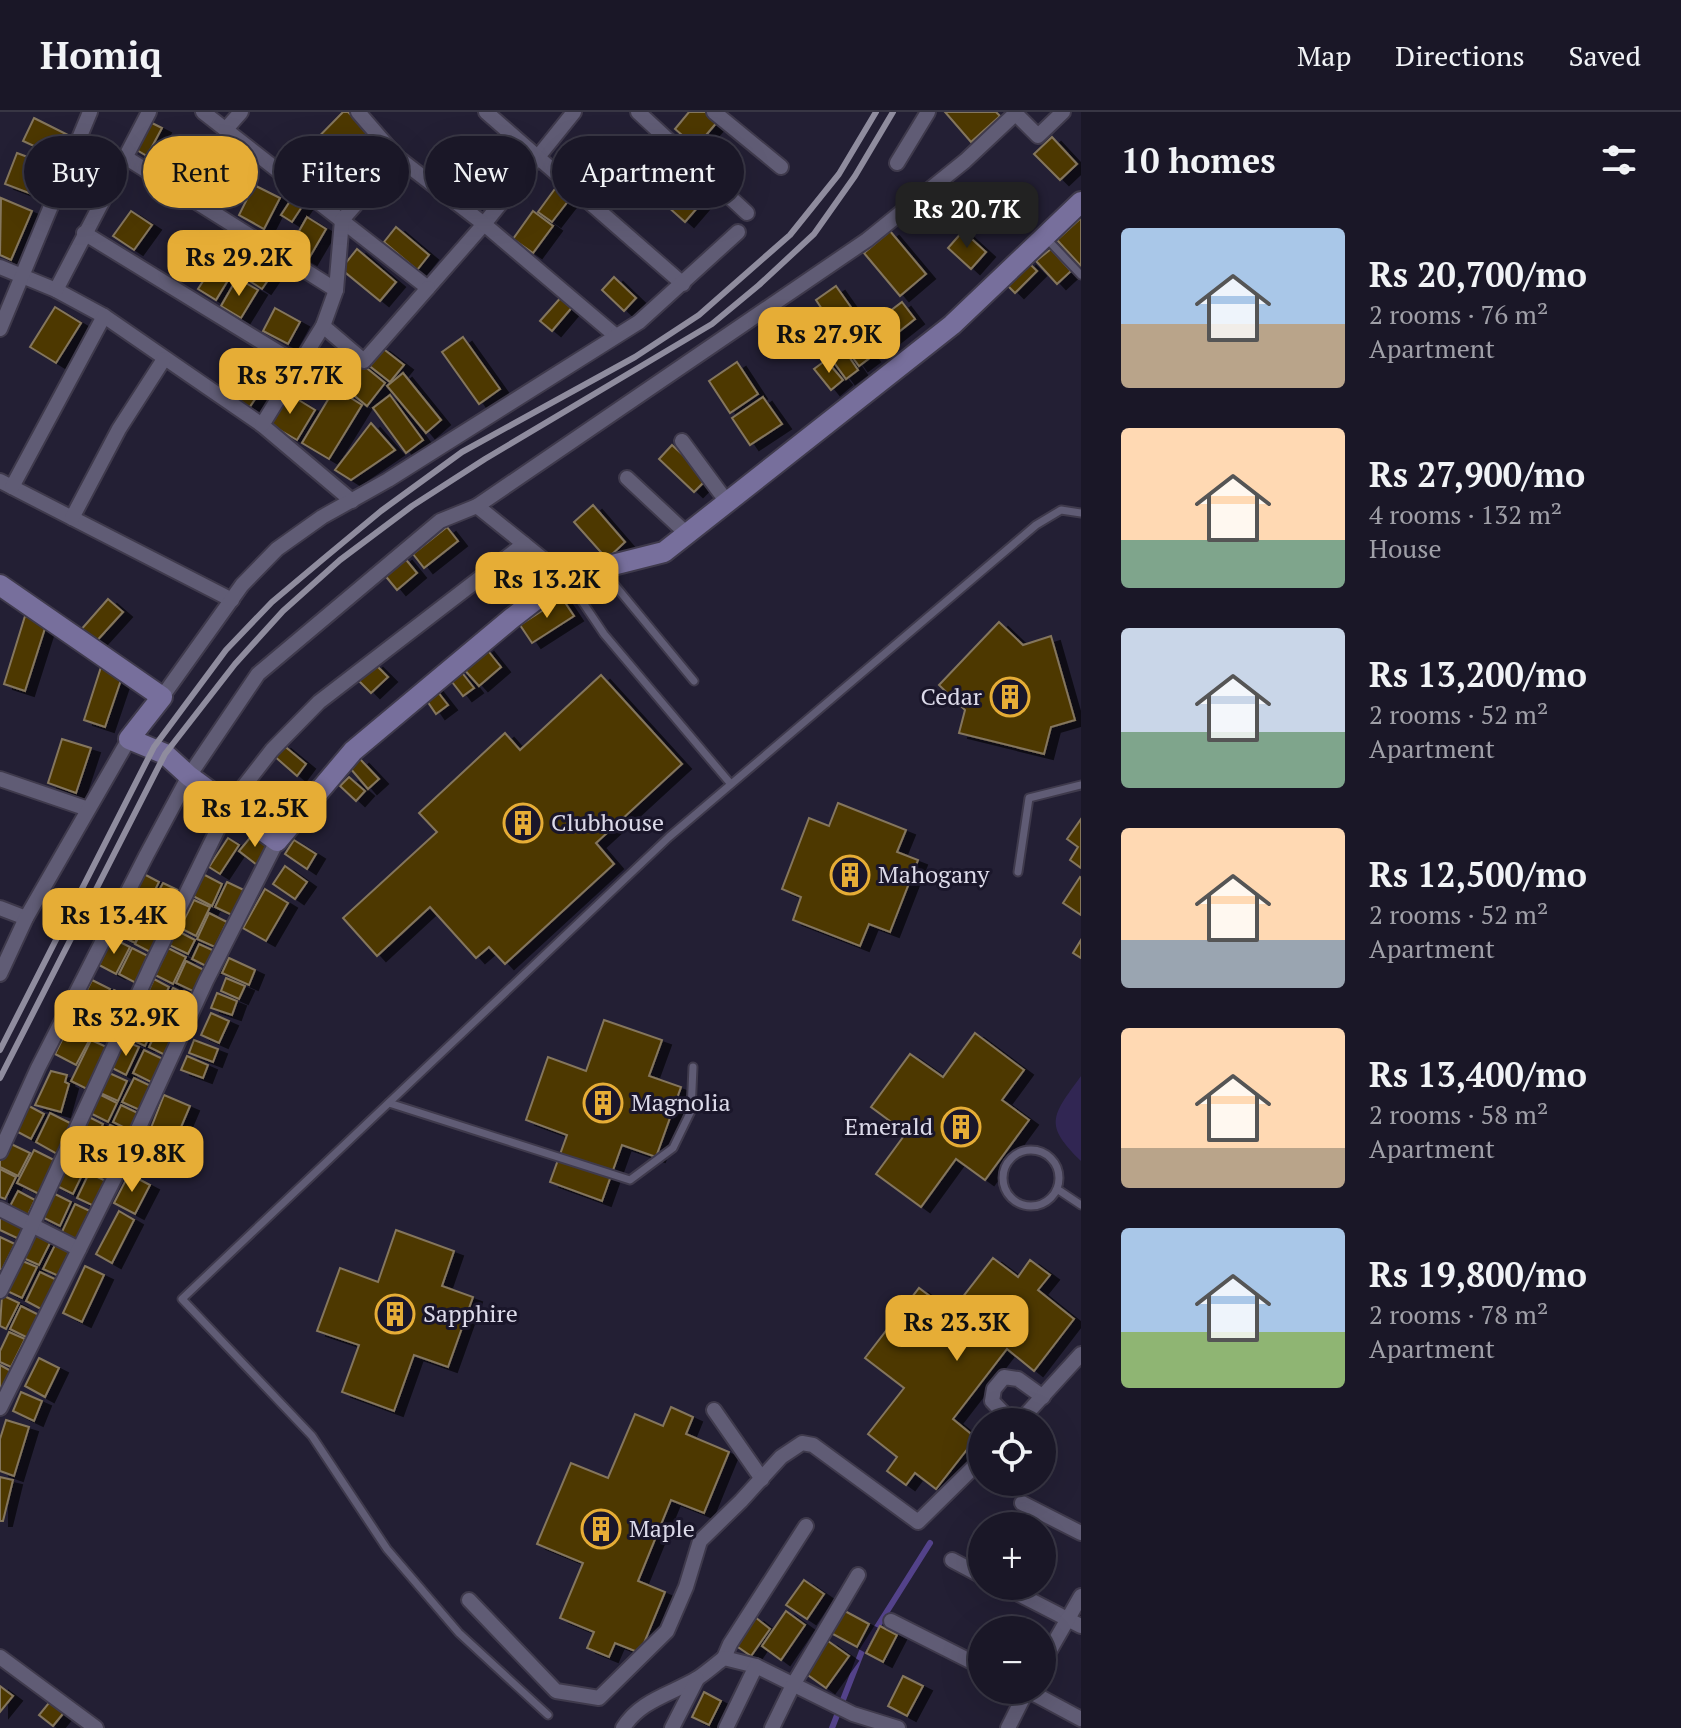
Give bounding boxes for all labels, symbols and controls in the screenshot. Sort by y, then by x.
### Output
text: Homiq [40,30,162,80]
text: Map [1297,37,1351,74]
text: Directions [1395,37,1525,74]
text: Saved [1569,37,1641,74]
chip: Buy [24,136,127,208]
chip: Rent [143,136,258,208]
chip: Filters [274,136,409,208]
chip: New [425,136,536,208]
chip: Apartment [552,136,744,208]
text: 10 homes [1121,138,1276,183]
icon: filters [1597,138,1641,182]
pin: Rs 20.7K [884,182,1050,250]
text: Rs 20.7K [913,191,1021,225]
pin: Rs 29.2K [156,230,322,298]
text: Rs 29.2K [185,239,293,273]
text: Rs 20,700/mo [1369,252,1587,297]
icon: home [1185,260,1281,356]
text: 2 rooms · 76 m² [1369,297,1548,331]
pin: Rs 27.9K [746,307,912,375]
text: Rs 27.9K [776,316,882,350]
text: Apartment [1369,331,1495,365]
pin: Rs 37.7K [207,348,373,416]
text: Rs 37.7K [237,357,343,391]
text: Rs 27,900/mo [1369,452,1585,497]
icon: home [1185,460,1281,556]
text: 4 rooms · 132 m² [1369,497,1562,531]
text: House [1369,531,1442,565]
pin: Rs 13.2K [464,552,630,620]
text: Rs 13.2K [493,561,601,595]
text: Rs 13,200/mo [1369,652,1587,697]
icon: home [1185,660,1281,756]
building icon: Cedar [989,676,1031,718]
place label: Cedar [920,680,983,712]
text: 2 rooms · 52 m² [1369,697,1548,731]
text: Apartment [1369,731,1495,765]
pin: Rs 12.5K [172,781,338,849]
text: Rs 12.5K [201,790,309,824]
building icon: Clubhouse [502,802,544,844]
place label: Clubhouse [551,806,664,838]
text: Rs 12,500/mo [1369,852,1587,897]
building icon: Mahogany [829,854,871,896]
place label: Mahogany [878,858,990,890]
icon: home [1185,860,1281,956]
pin: Rs 13.4K [31,888,197,956]
text: Rs 13.4K [60,897,168,931]
text: 2 rooms · 52 m² [1369,897,1548,931]
text: Apartment [1369,931,1495,965]
pin: Rs 32.9K [43,990,209,1058]
text: Rs 32.9K [72,999,180,1033]
text: Rs 13,400/mo [1369,1052,1587,1097]
icon: home [1185,1060,1281,1156]
building icon: Magnolia [582,1082,624,1124]
place label: Magnolia [631,1086,731,1118]
text: 2 rooms · 58 m² [1369,1097,1548,1131]
building icon: Emerald [940,1106,982,1148]
place label: Emerald [844,1110,933,1142]
pin: Rs 19.8K [49,1126,215,1194]
text: Apartment [1369,1131,1495,1165]
text: Rs 19.8K [78,1135,186,1169]
text: Rs 19,800/mo [1369,1252,1587,1297]
icon: home [1185,1260,1281,1356]
building icon: Sapphire [374,1293,416,1335]
pin: Rs 23.3K [874,1295,1040,1363]
place label: Sapphire [423,1297,518,1329]
text: 2 rooms · 78 m² [1369,1297,1548,1331]
text: Rs 23.3K [903,1304,1011,1338]
text: Apartment [1369,1331,1495,1365]
map controls [968,1408,1056,1704]
button: locate [968,1408,1056,1496]
building icon: Maple [580,1508,622,1550]
place label: Maple [629,1512,695,1544]
button: + [968,1512,1056,1600]
button: − [968,1616,1056,1704]

